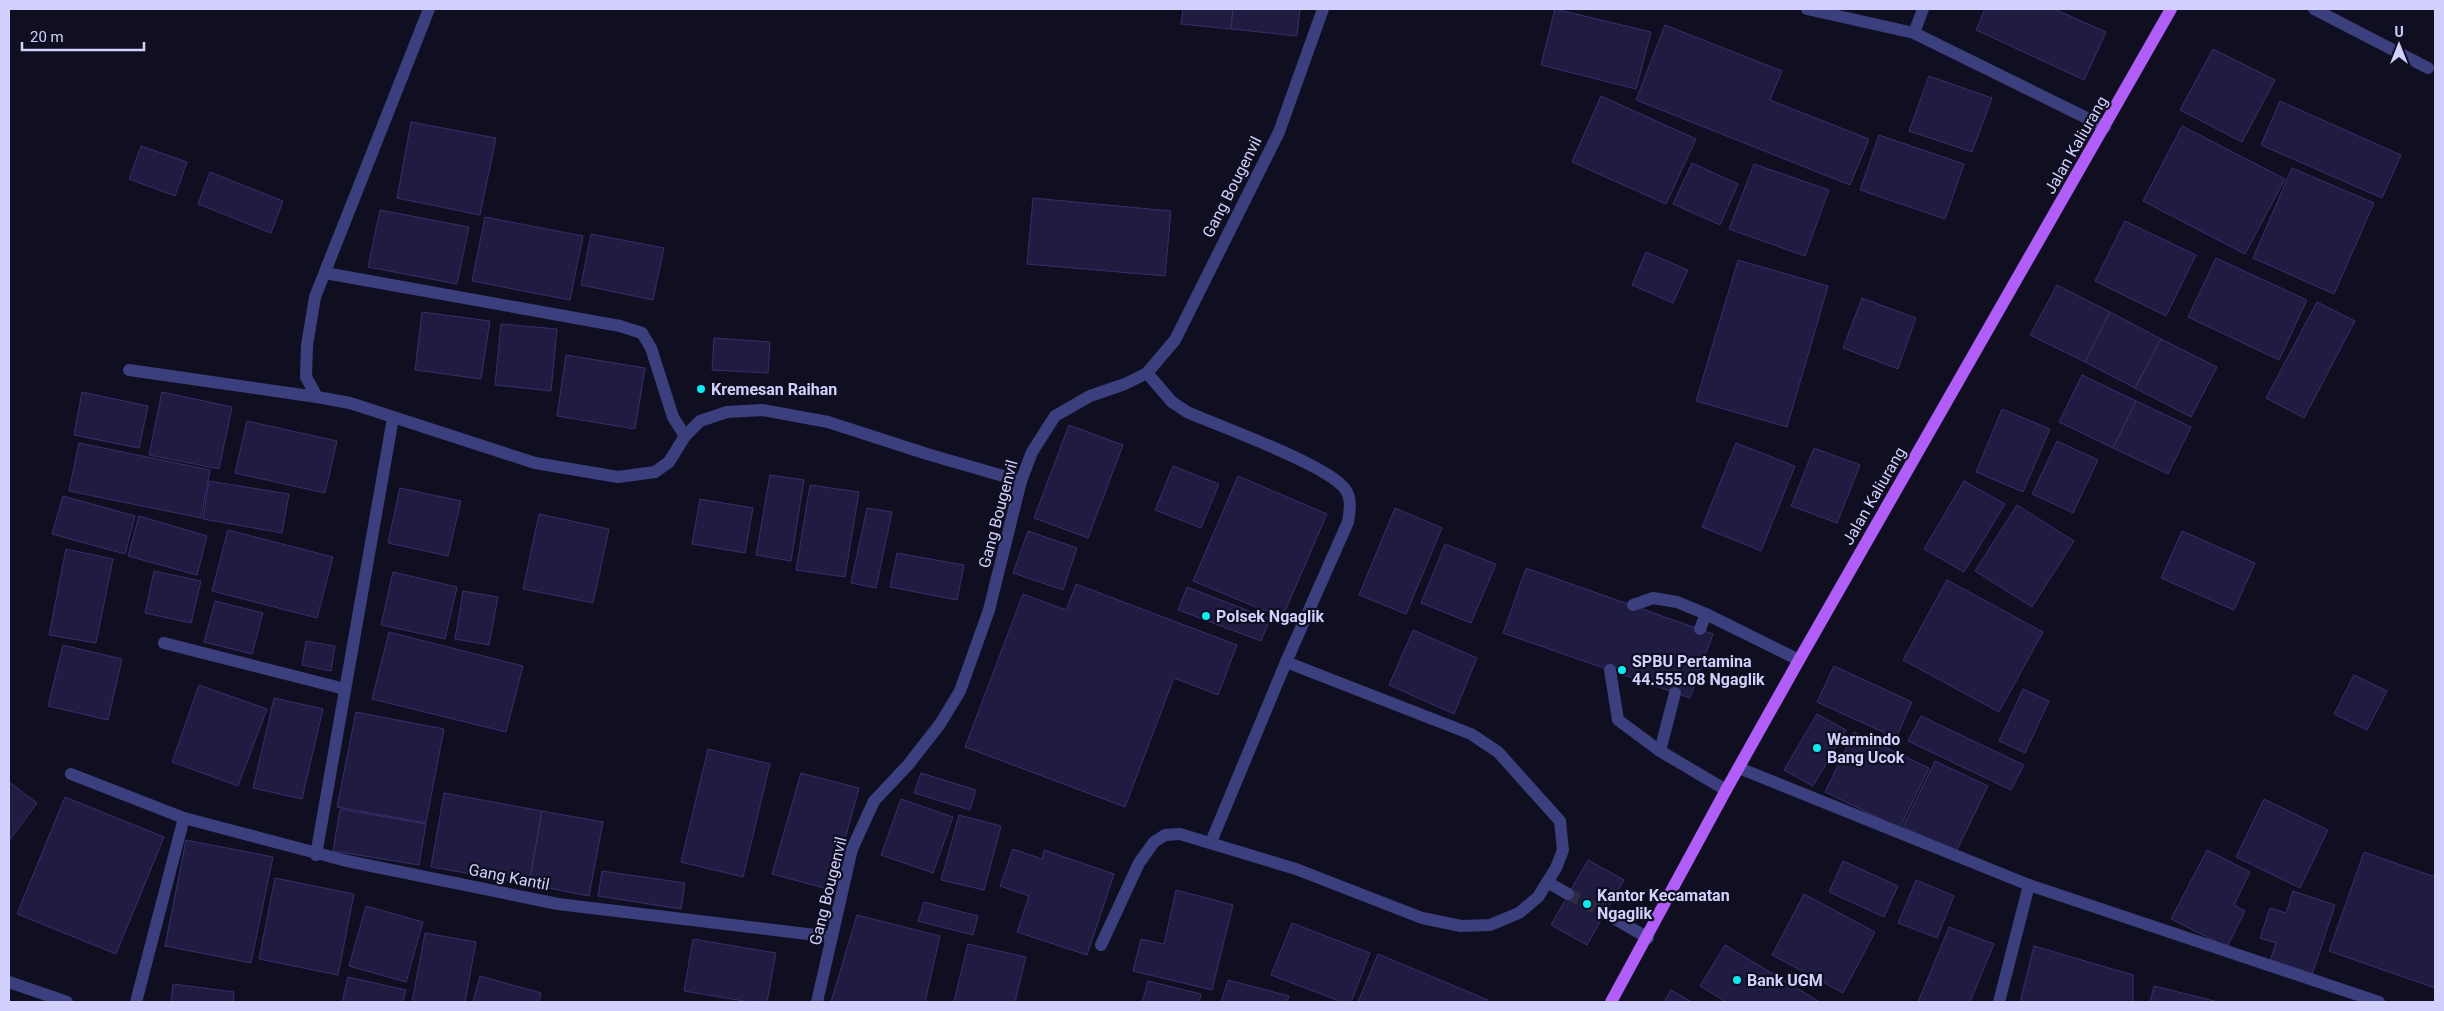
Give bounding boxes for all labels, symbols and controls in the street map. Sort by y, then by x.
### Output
scale bar [22,20,145,52]
north arrow [2374,20,2424,70]
text: U [2394,24,2404,40]
text: 20 m [30,28,64,46]
street label: Jalan Kaliurang [2040,93,2112,197]
street label: Gang Bougenvil [1198,133,1266,241]
place label: Kremesan Raihan [711,380,837,399]
marker: Kremesan Raihan [695,383,707,395]
street label: Jalan Kaliurang [1838,444,1910,548]
street label: Gang Bougenvil [974,458,1022,570]
place label: Polsek Ngaglik [1216,607,1324,626]
marker: Polsek Ngaglik [1200,610,1212,622]
place label: SPBU Pertamina 44.555.08 Ngaglik [1632,652,1765,689]
marker: SPBU Pertamina 44.555.08 Ngaglik [1616,664,1628,676]
place label: Warmindo Bang Ucok [1827,730,1905,767]
marker: Warmindo Bang Ucok [1811,742,1823,754]
street label: Gang Bougenvil [805,835,851,947]
street label: Gang Kantil [467,860,551,894]
place label: Kantor Kecamatan Ngaglik [1597,886,1730,923]
marker: Kantor Kecamatan Ngaglik [1581,898,1593,910]
place label: Bank UGM [1747,971,1823,990]
marker: Bank UGM [1731,974,1743,986]

